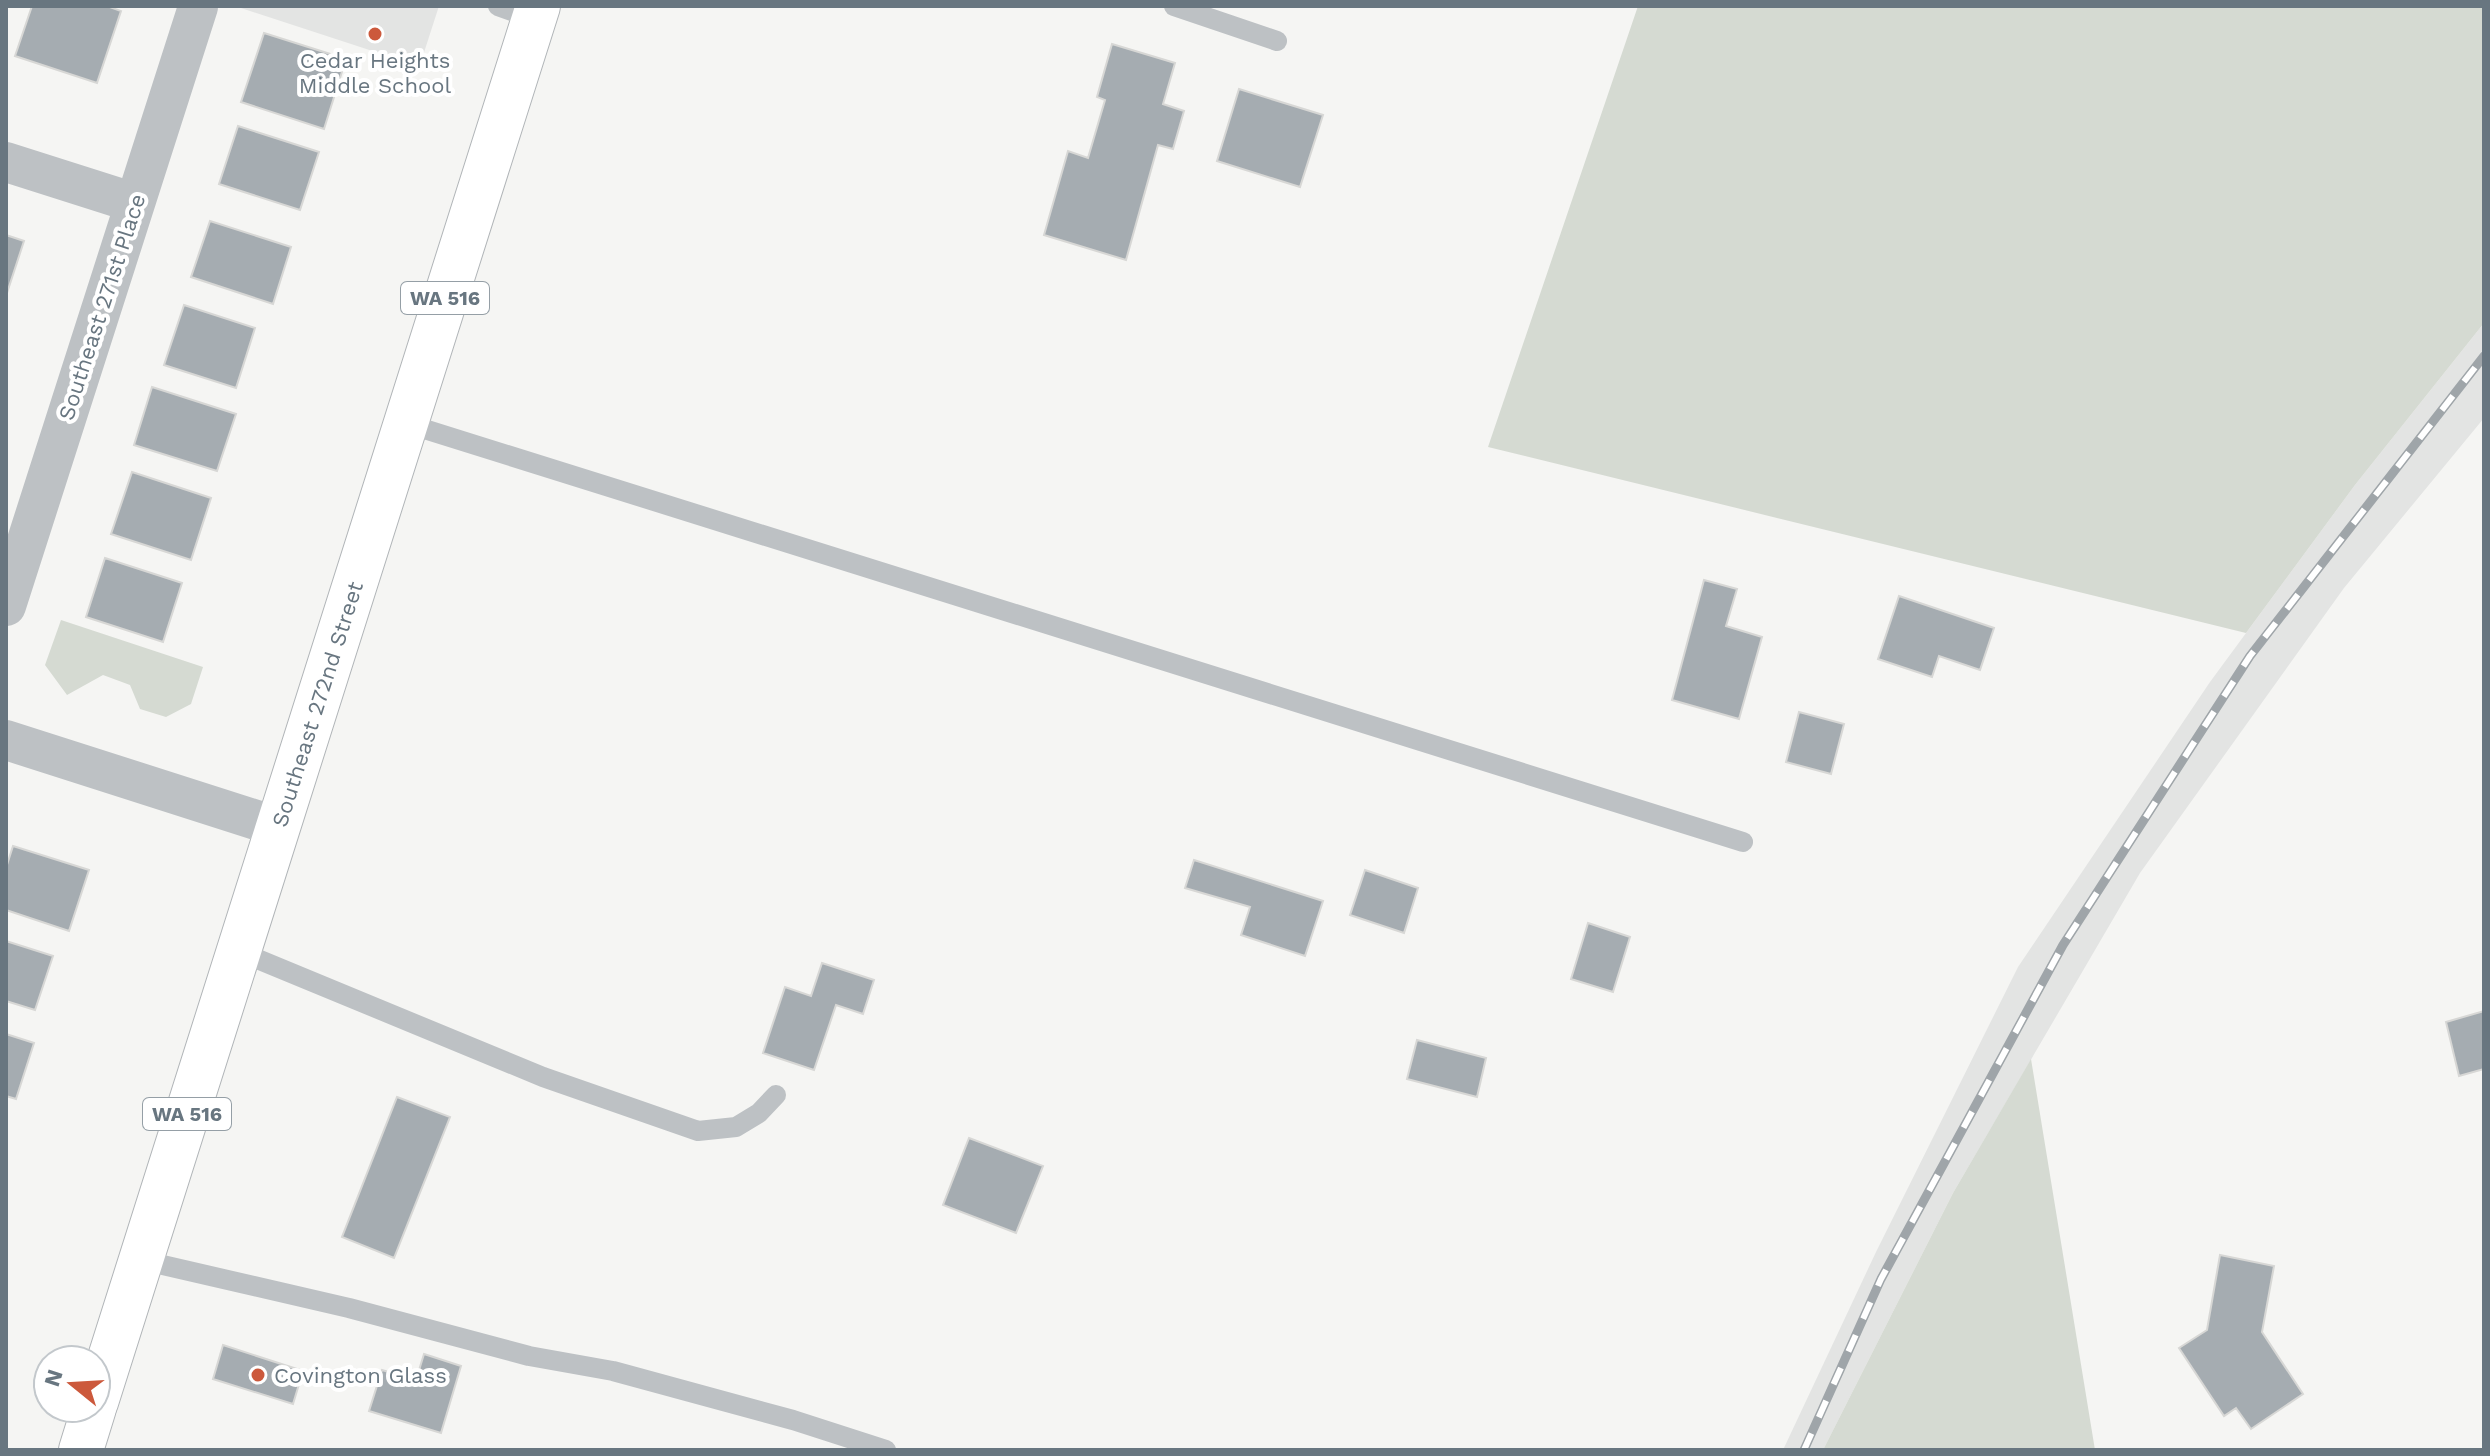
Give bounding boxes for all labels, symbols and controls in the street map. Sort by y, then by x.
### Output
marker: Cedar Heights Middle School [366,25,384,43]
place label: Cedar Heights Middle School [299,48,451,98]
street label: Southeast 271st Place [54,191,150,423]
road number: WA 516 [401,282,489,314]
street label: Southeast 272nd Street [266,578,368,830]
road number: WA 516 [143,1098,231,1130]
north arrow [32,1344,112,1424]
place label: Covington Glass [274,1363,447,1388]
text: N [39,1366,68,1390]
marker: Covington Glass [249,1366,267,1384]

